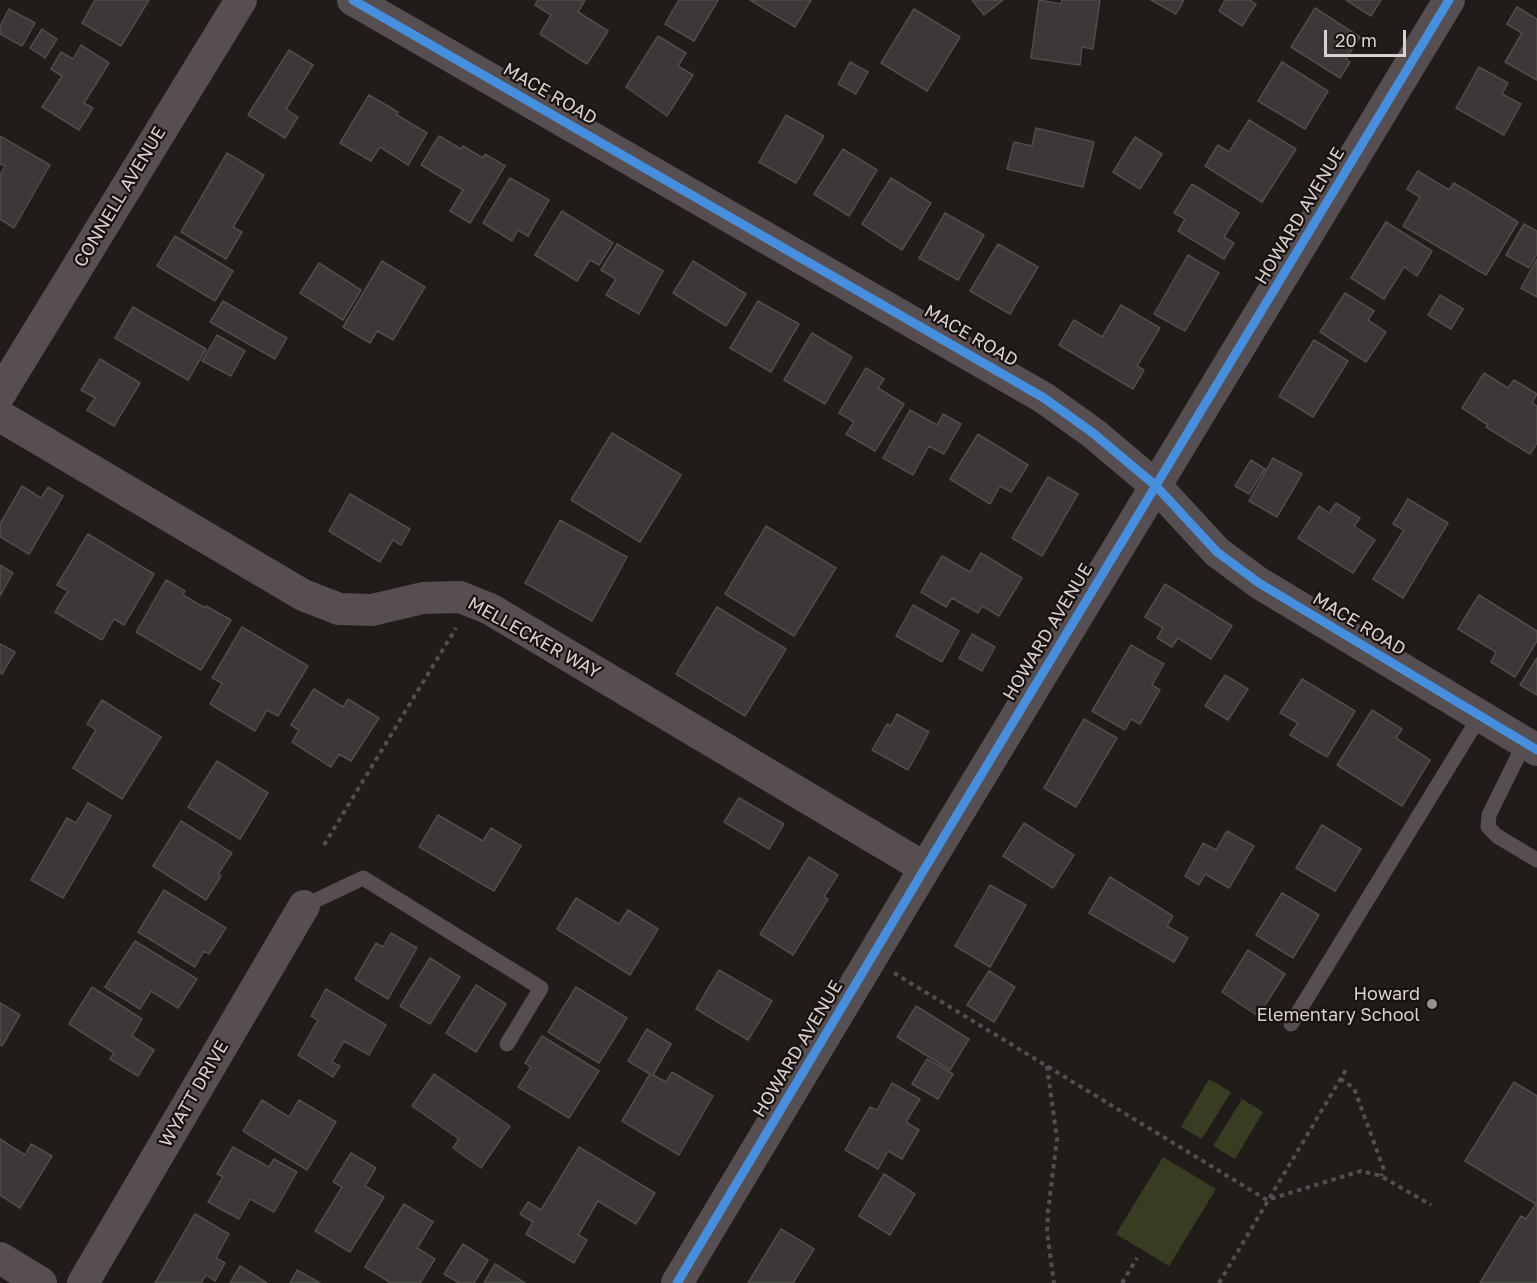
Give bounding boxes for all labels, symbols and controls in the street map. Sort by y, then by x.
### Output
scale bar [1327,18,1410,56]
text: 20 m [1335,29,1377,51]
street label: MACE ROAD [499,58,601,130]
street label: CONNELL AVENUE [69,123,171,271]
street label: HOWARD AVENUE [1251,144,1349,288]
street label: MACE ROAD [920,300,1022,372]
street label: HOWARD AVENUE [999,560,1097,704]
street label: MACE ROAD [1309,588,1409,660]
street label: MELLECKER WAY [464,593,604,683]
street label: HOWARD AVENUE [749,977,847,1121]
place label: Howard Elementary School [1256,983,1420,1026]
marker: Howard Elementary School [1425,997,1439,1011]
street label: WYATT DRIVE [155,1037,233,1151]

